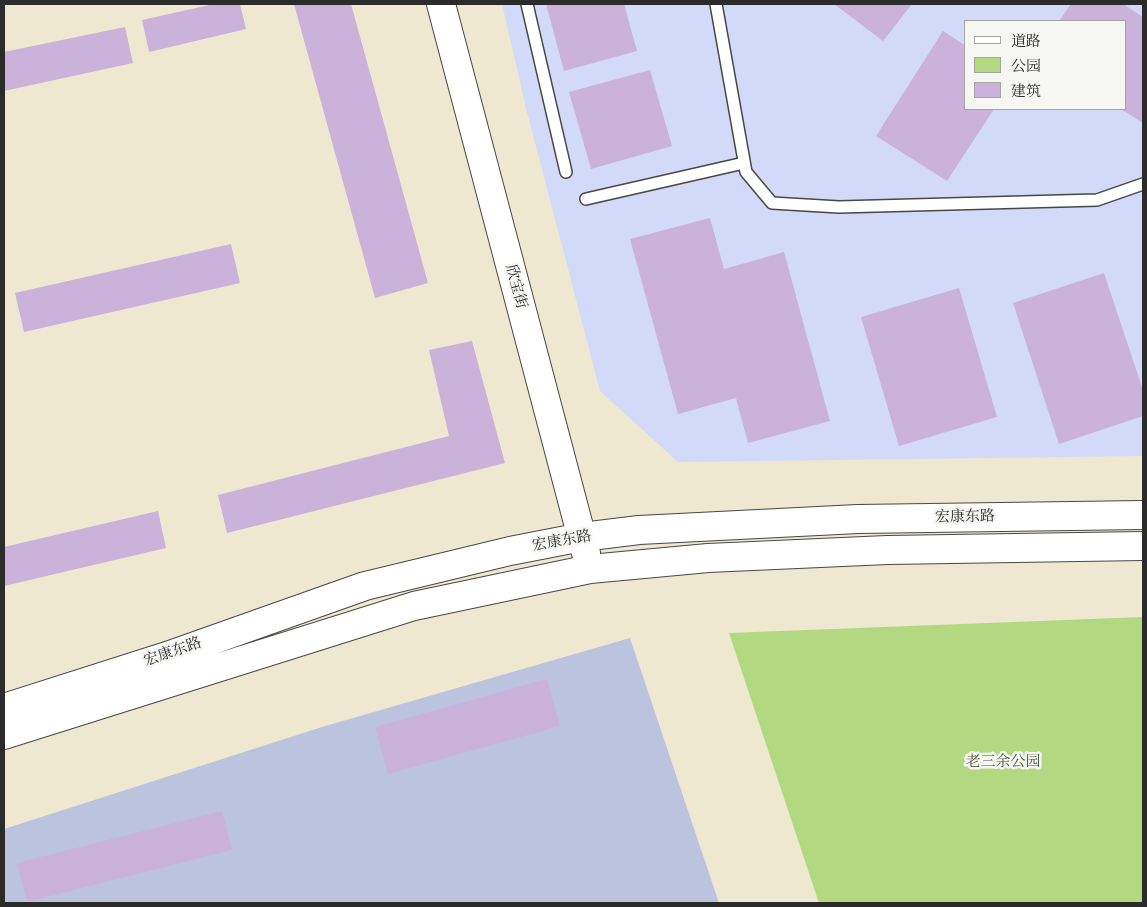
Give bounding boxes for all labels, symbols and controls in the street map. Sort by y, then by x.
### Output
legend [964,20,1127,110]
text: 道路 [1011,32,1041,51]
text: 公园 [1011,57,1041,76]
text: 建筑 [1011,82,1041,101]
street label: 欣宝街 [500,263,530,311]
street label: 宏康东路 [935,508,995,528]
street label: 宏康东路 [531,528,593,556]
street label: 宏康东路 [142,635,204,671]
park label: 老三余公园 [966,754,1040,772]

